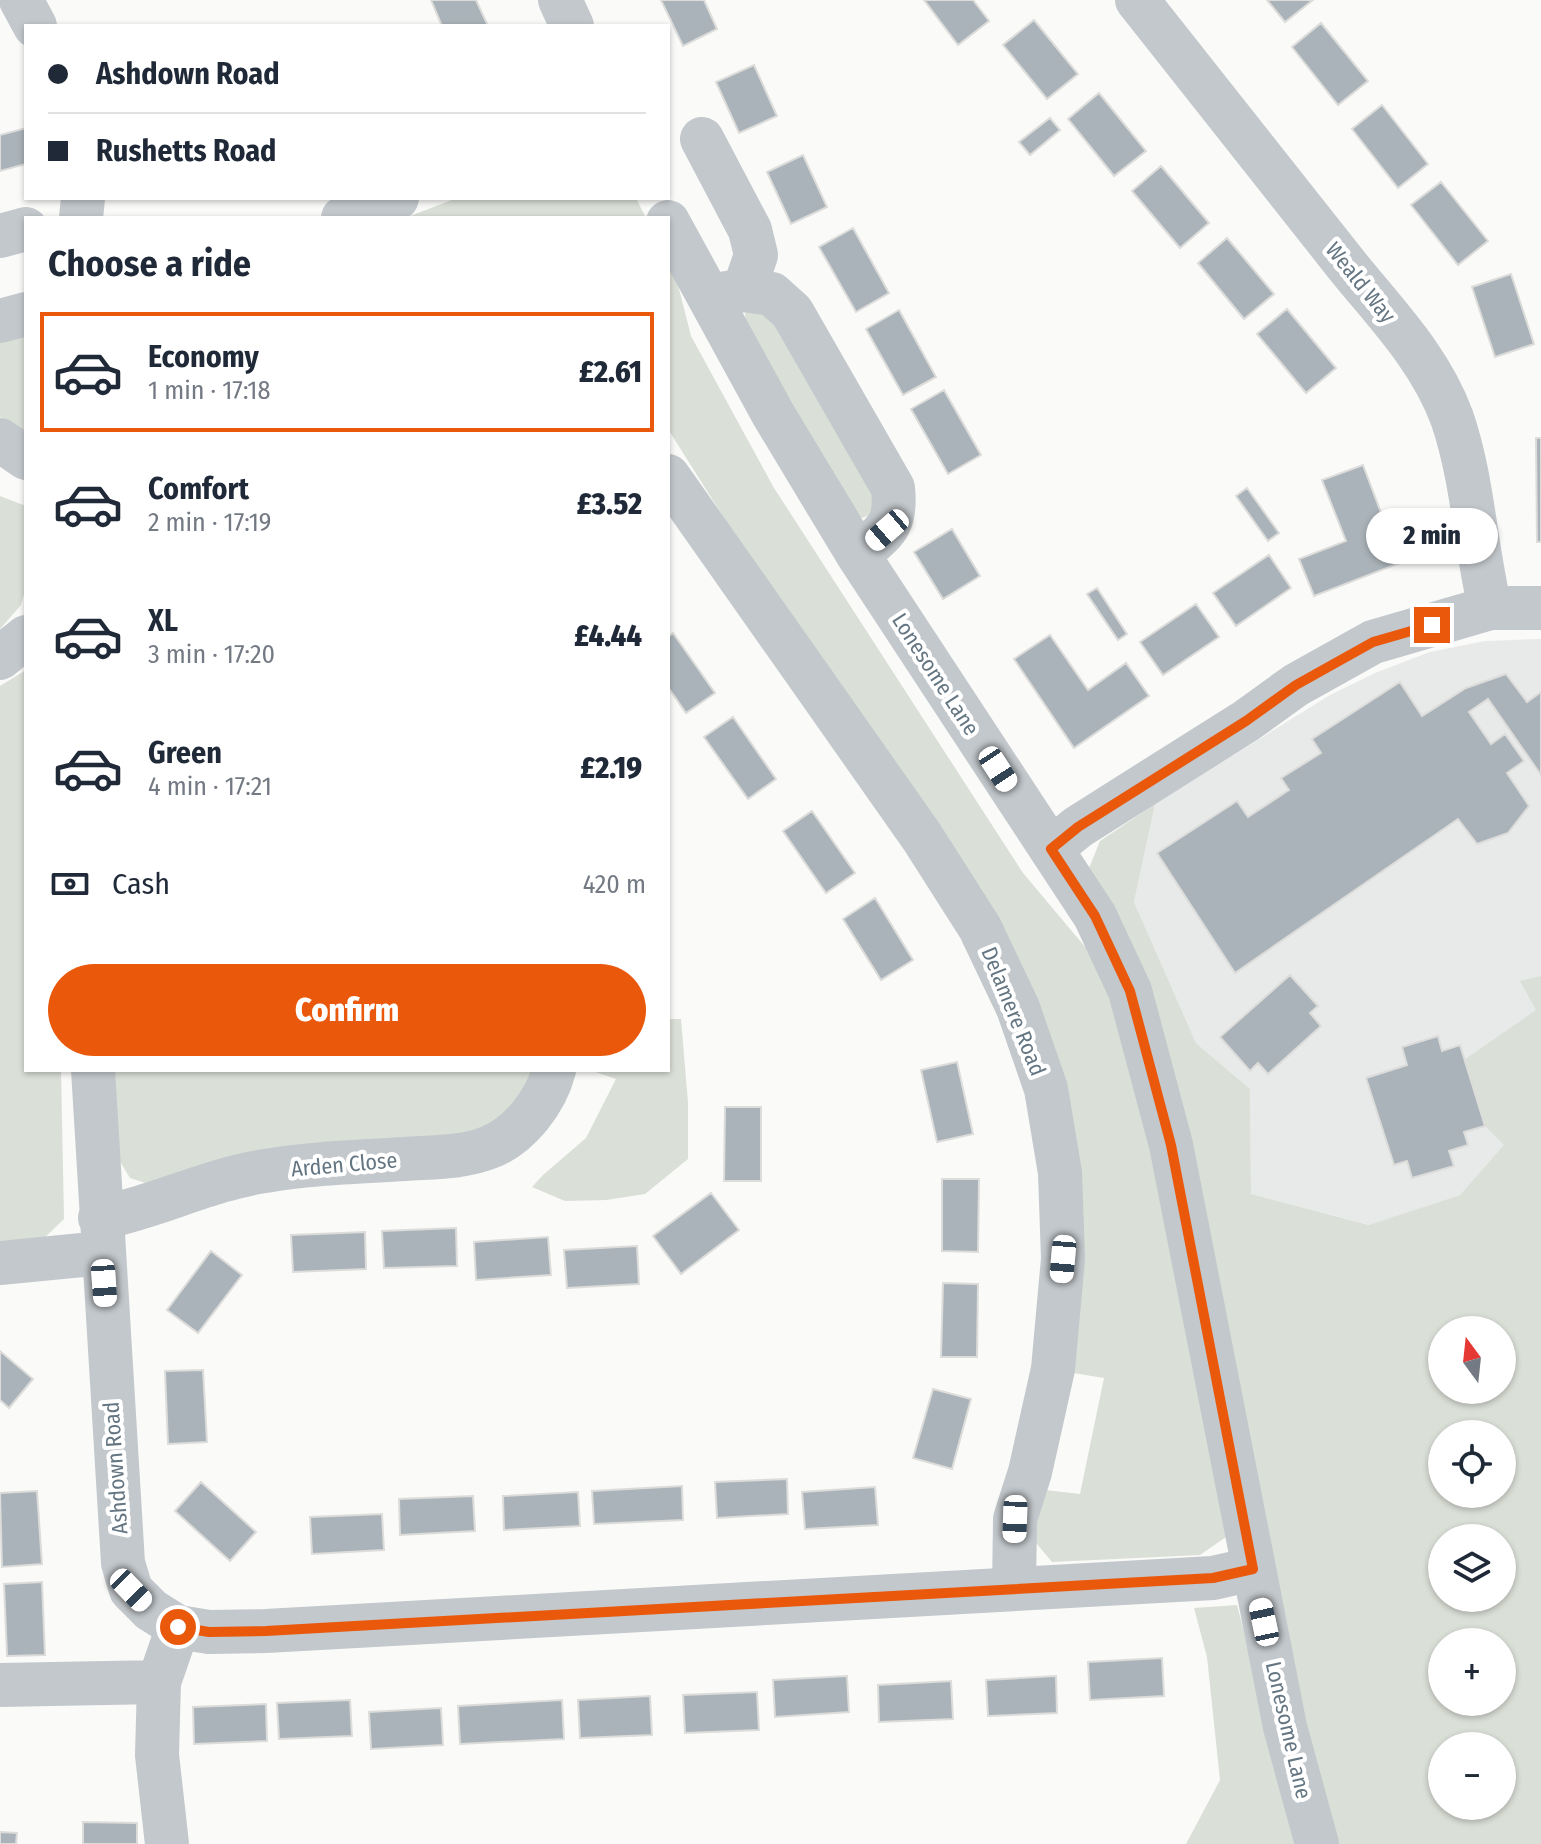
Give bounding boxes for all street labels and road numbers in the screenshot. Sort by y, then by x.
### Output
street label: Weald Way [1320,236,1401,328]
street label: Lonesome Lane [886,608,985,740]
street label: Delamere Road [975,943,1052,1080]
street label: Arden Close [290,1146,398,1183]
street label: Ashdown Road [97,1401,134,1535]
street label: Lonesome Lane [1260,1659,1317,1801]

